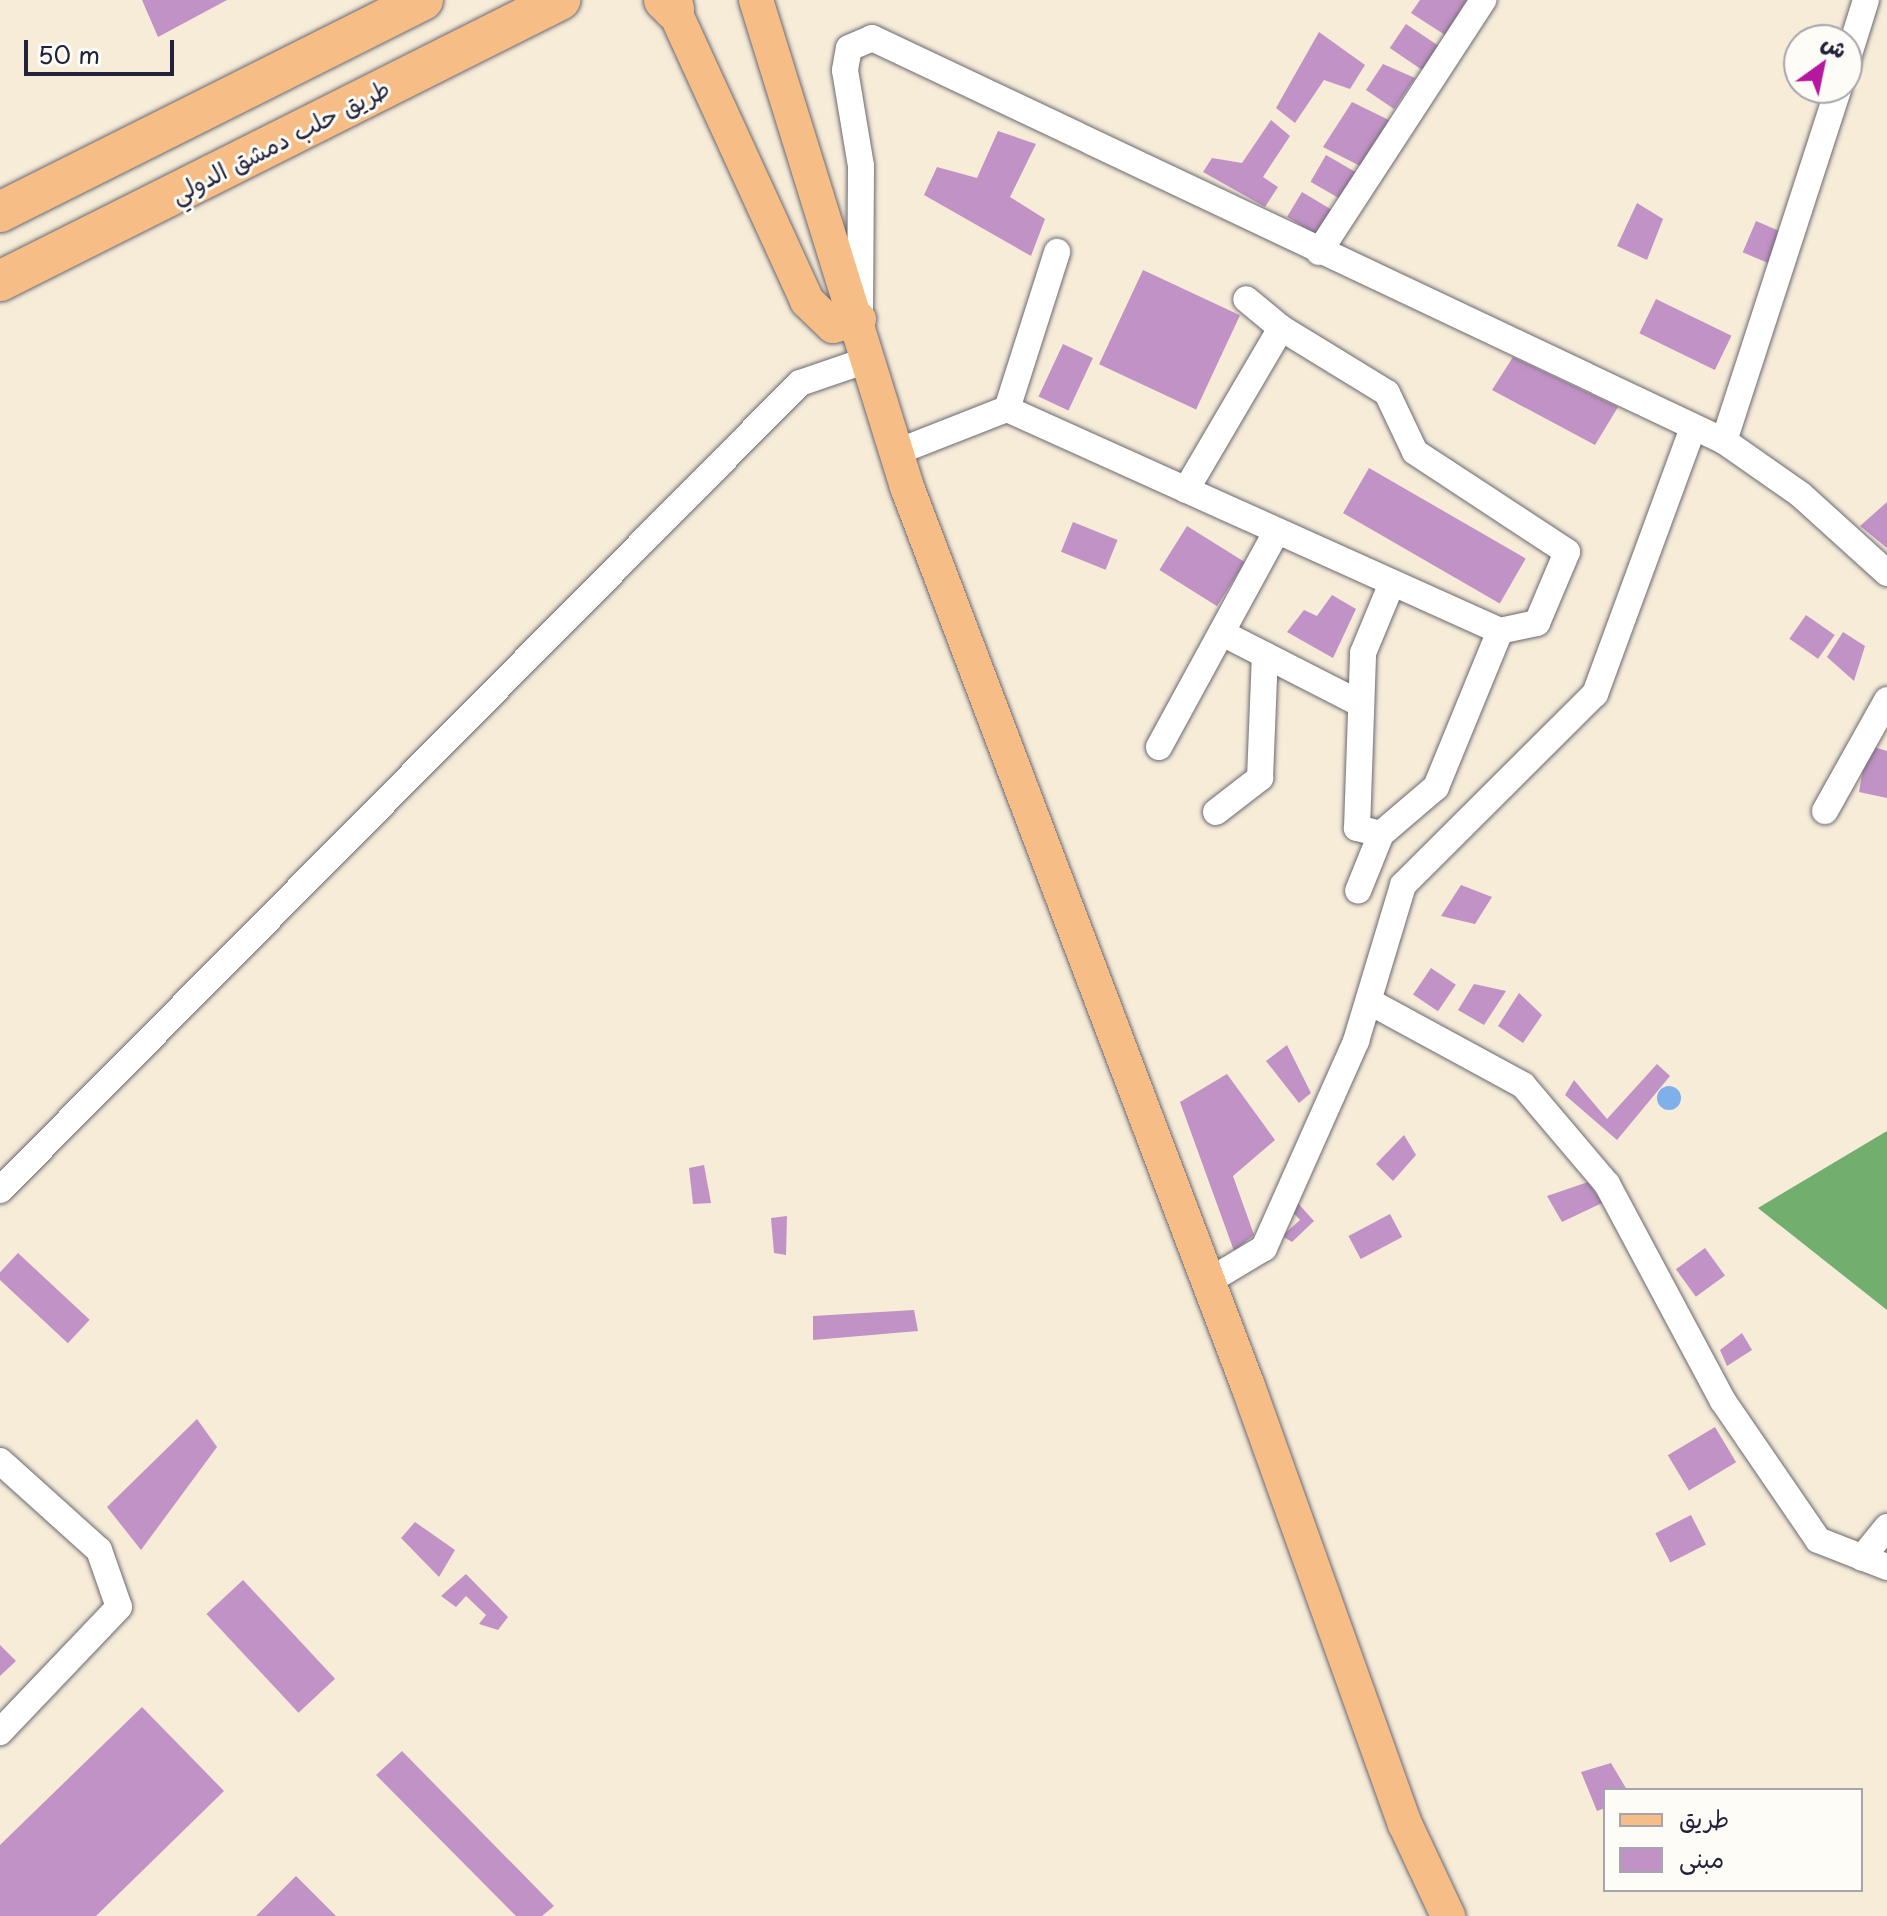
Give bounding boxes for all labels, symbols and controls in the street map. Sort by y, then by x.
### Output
scale bar [28,24,178,74]
north arrow [1783,24,1863,104]
text: ش [1816,25,1854,66]
text: 50 m [38,36,100,72]
street label: طريق حلب دمشق الدولي [166,73,394,209]
legend [1603,1788,1863,1892]
text: طريق [1679,1800,1729,1836]
text: مبنى [1679,1840,1724,1876]

